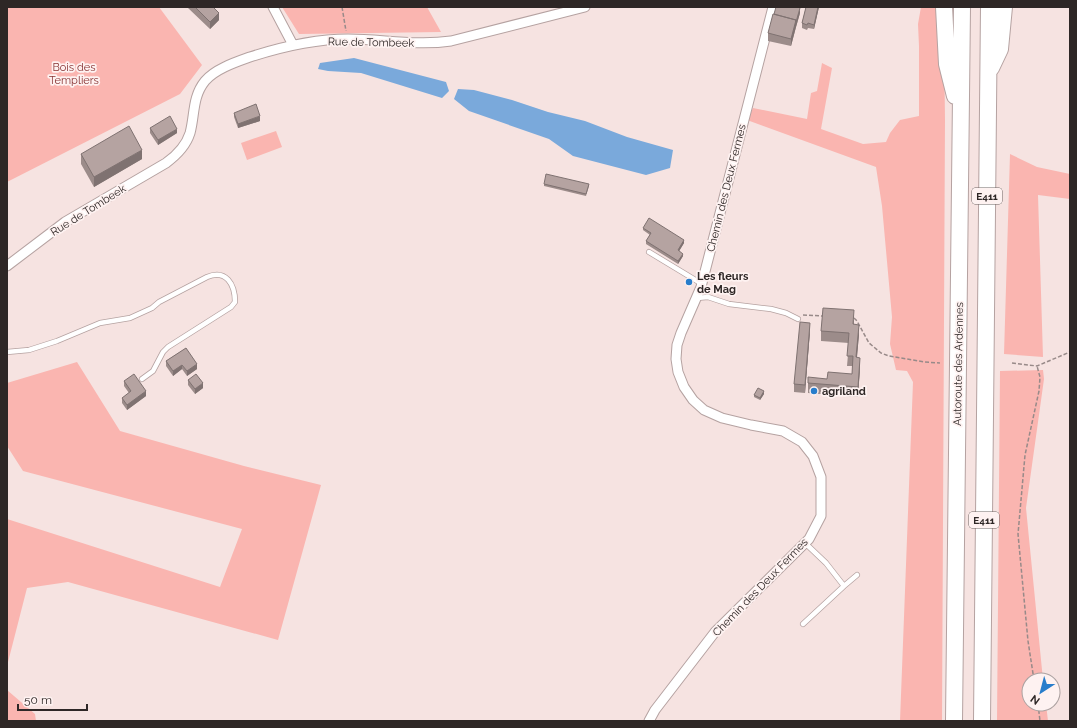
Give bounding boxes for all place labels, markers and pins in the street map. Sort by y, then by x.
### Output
place label: Les fleurs de Mag [697,270,749,296]
marker: Les fleurs de Mag [684,277,694,287]
place label: agriland [822,385,866,398]
marker: agriland [809,386,819,396]

